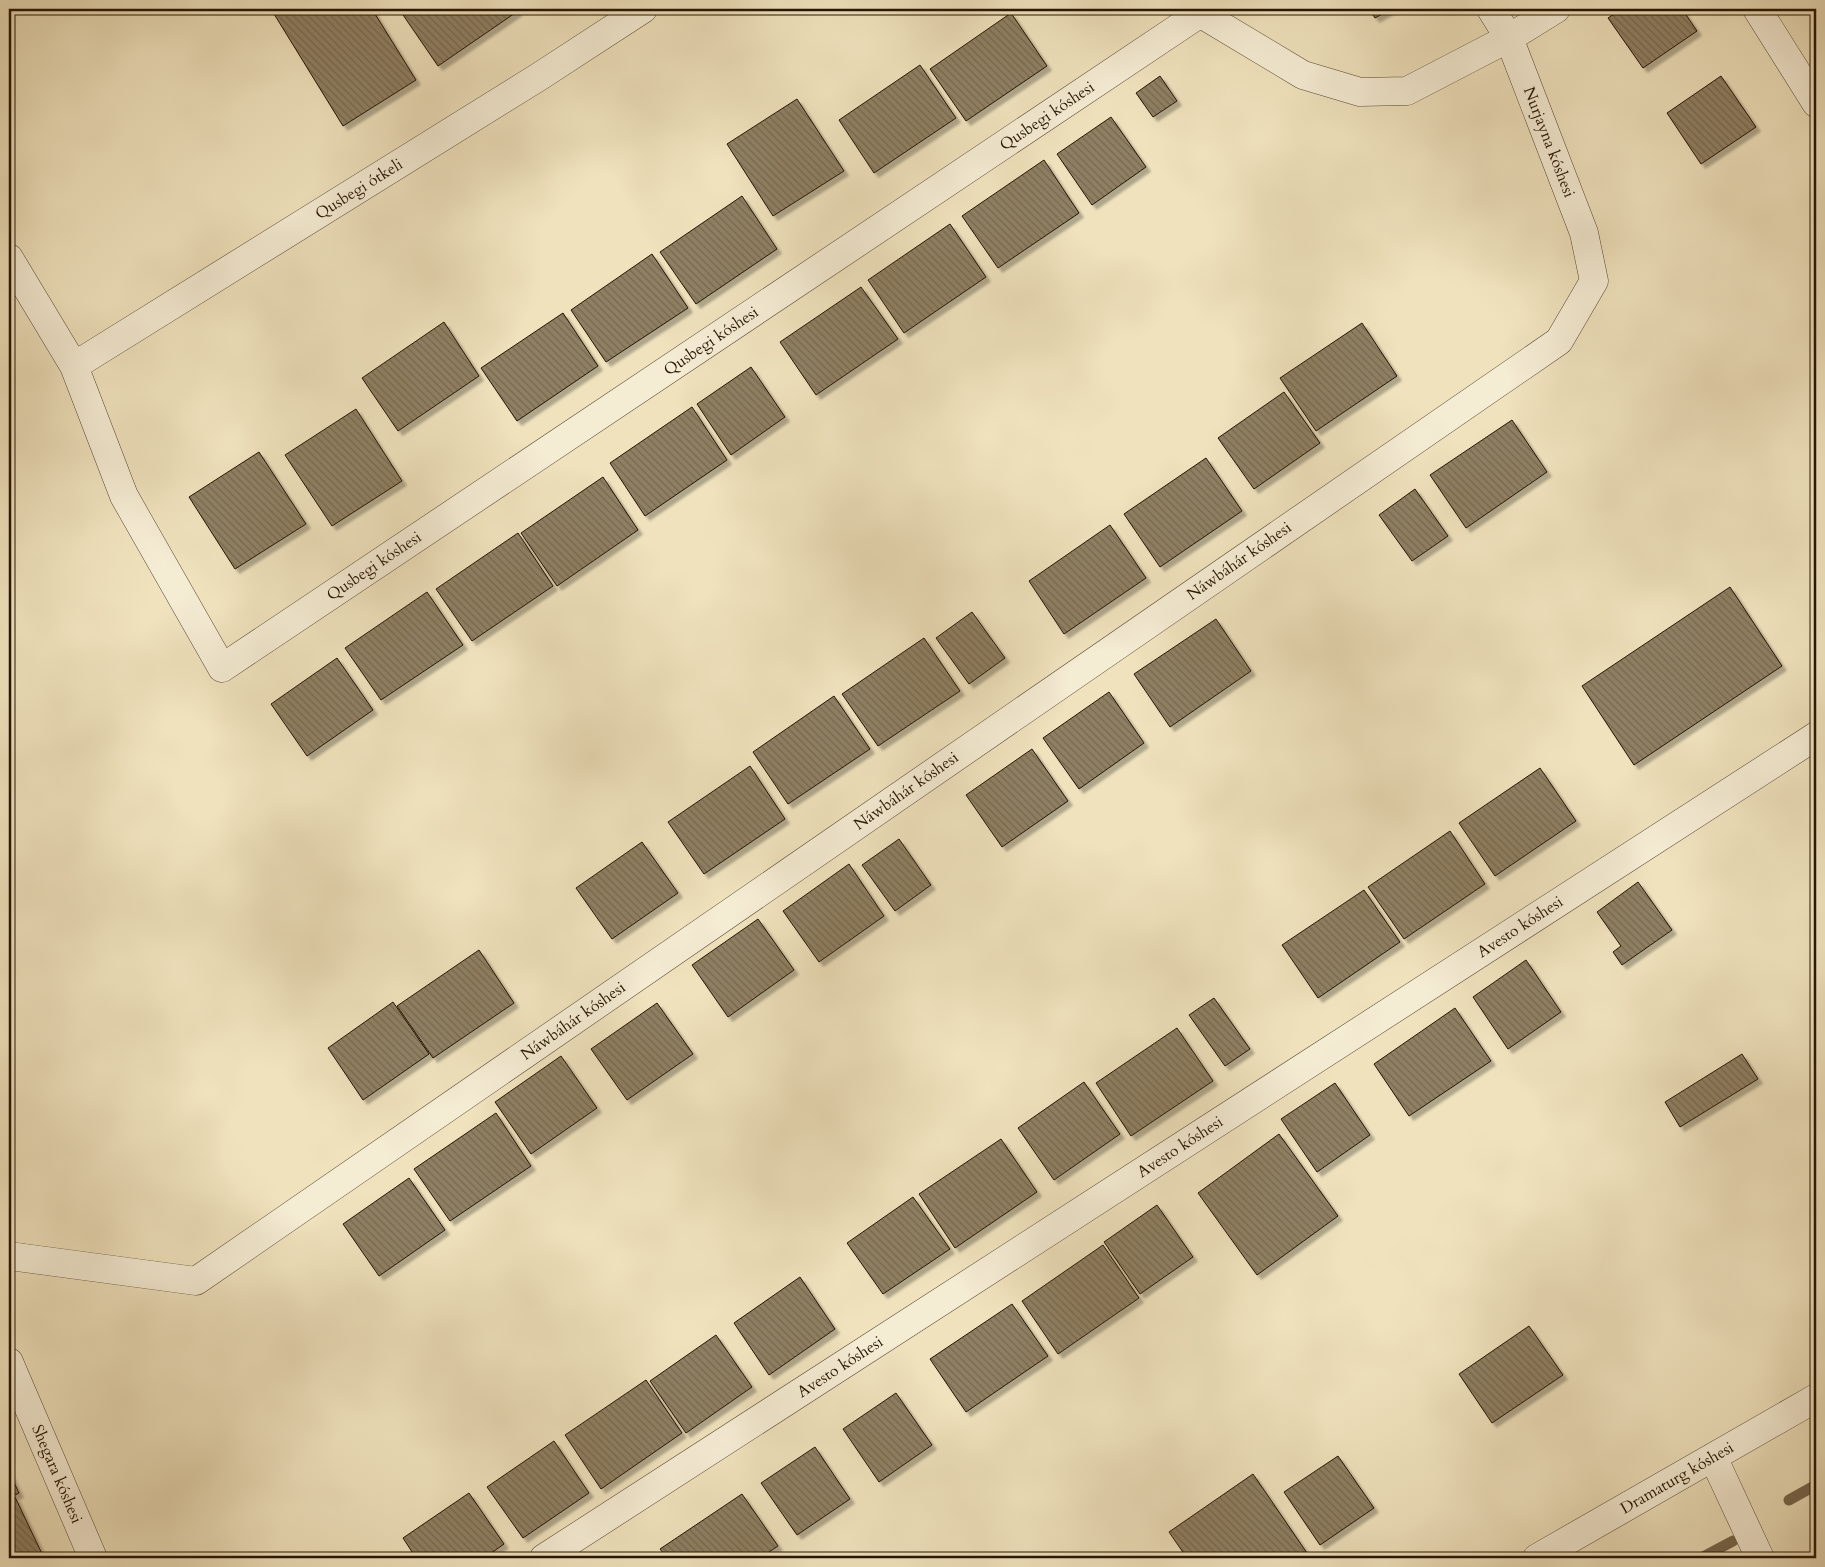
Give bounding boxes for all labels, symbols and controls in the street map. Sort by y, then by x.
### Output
street label: Qusbegi kóshesi [995,76,1099,156]
street label: Nurjayna kóshesi [1518,83,1580,201]
street label: Qusbegi ótkeli [311,153,408,225]
street label: Qusbegi kóshesi [659,301,763,381]
street label: Náwbáhár kóshesi [1182,516,1296,605]
street label: Qusbegi kóshesi [322,526,426,606]
street label: Náwbáhár kóshesi [849,746,963,835]
street label: Avesto kóshesi [1473,891,1568,963]
street label: Náwbáhár kóshesi [516,976,630,1065]
street label: Avesto kóshesi [1133,1111,1228,1183]
street label: Avesto kóshesi [793,1331,888,1403]
street label: Shegara kóshesi [26,1421,88,1527]
street label: Dramaturg kóshesi [1616,1436,1738,1519]

